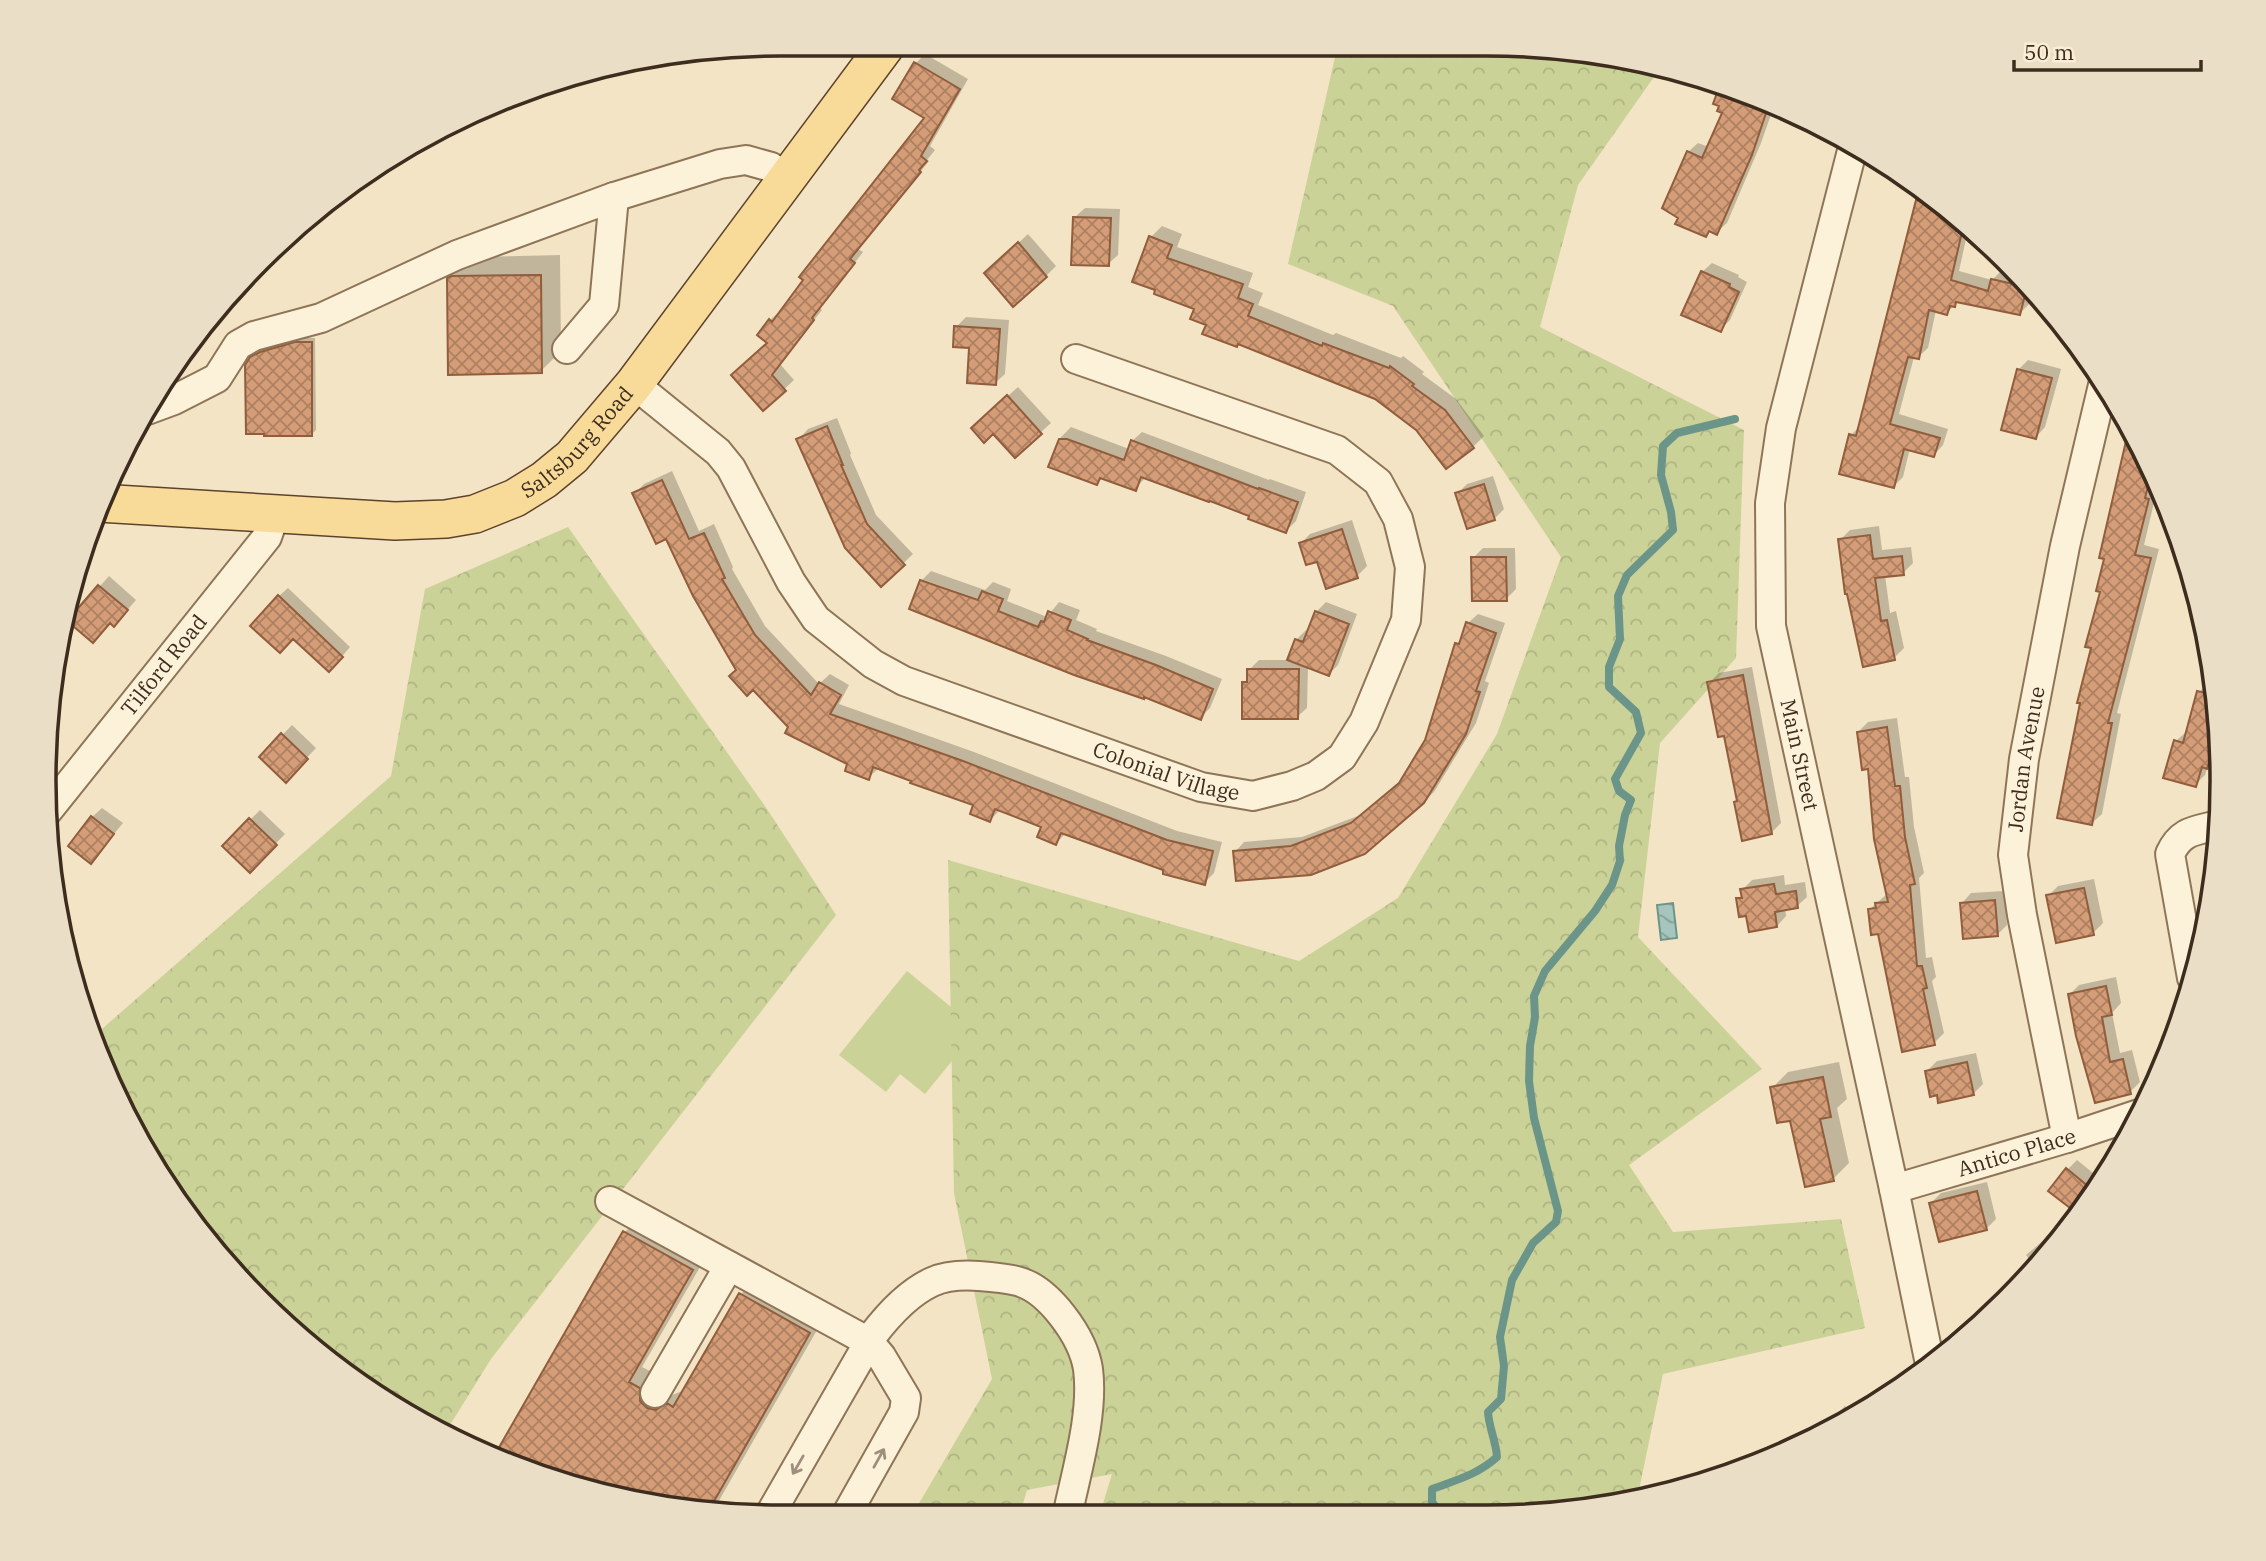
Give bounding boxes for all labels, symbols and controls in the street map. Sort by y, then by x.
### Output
scale bar [2014,28,2201,72]
text: 50 m [2024,38,2074,66]
street label: Saltsburg Road [515,380,639,504]
street label: Tilford Road [114,608,213,721]
street label: Jordan Avenue [2001,684,2051,833]
street label: Main Street [1774,696,1826,813]
street label: Colonial Village [1089,735,1242,806]
street label: Antico Place [1954,1121,2079,1183]
one-way arrow [872,1448,886,1468]
one-way arrow [791,1455,805,1475]

